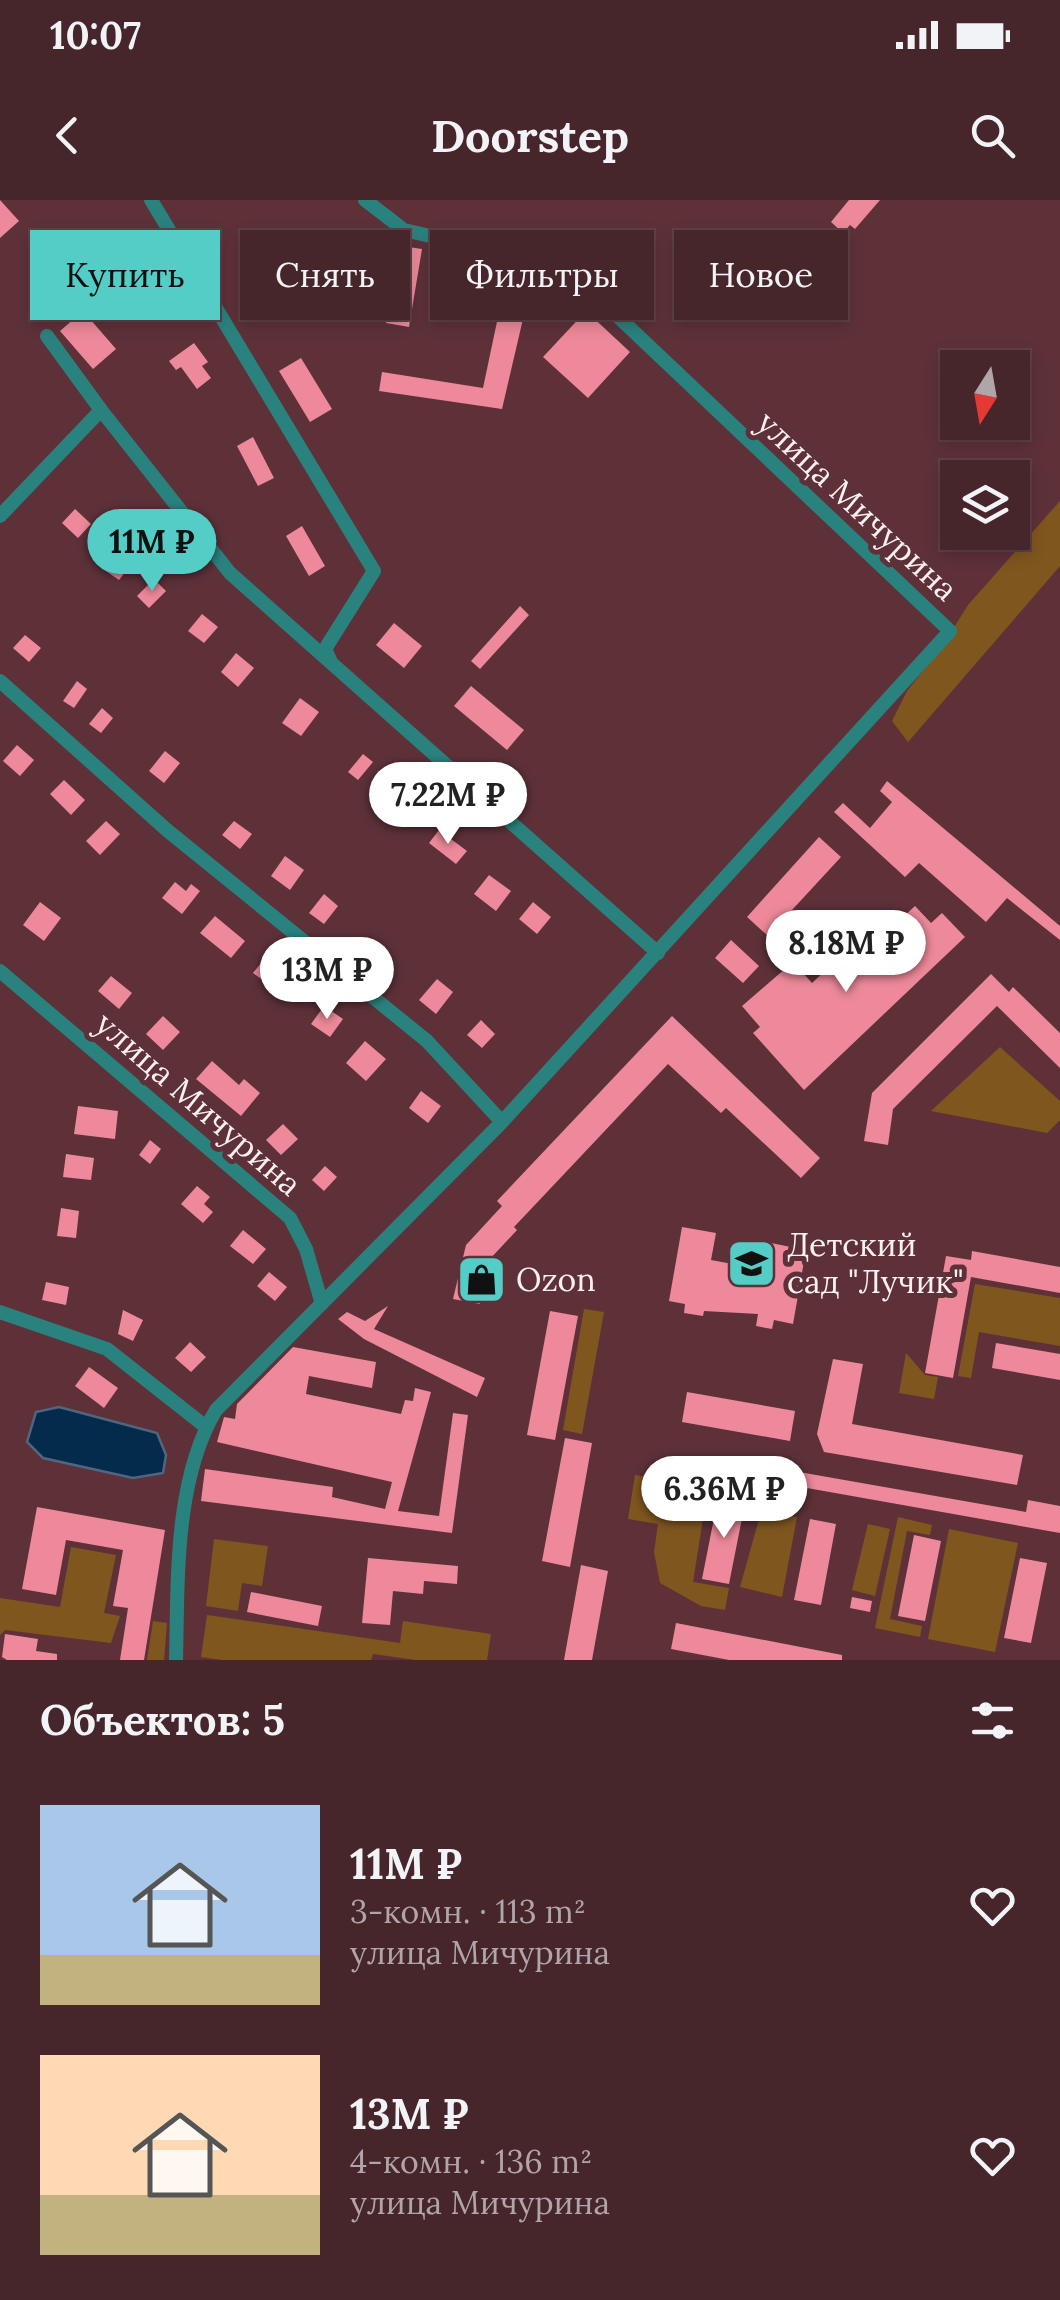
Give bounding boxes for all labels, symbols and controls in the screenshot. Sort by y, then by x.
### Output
text: 10:07 [50,11,141,59]
text: Doorstep [431,107,629,164]
icon: back [40,108,95,163]
icon: search [965,108,1020,163]
chip: Купить [30,230,220,320]
chip: Снять [240,230,410,320]
chip: Фильтры [430,230,654,320]
chip: Новое [674,230,848,320]
north arrow [940,350,1030,440]
map controls [940,350,1030,550]
street label: улица Мичурина [748,402,966,609]
button: layers [940,460,1030,550]
pin: 11M ₽ [82,509,222,594]
text: 11M ₽ [109,521,195,562]
pin: 7.22M ₽ [356,762,540,847]
text: 7.22M ₽ [391,774,505,815]
pin: 8.18M ₽ [754,910,938,995]
text: 8.18M ₽ [788,922,904,963]
pin: 13M ₽ [257,937,397,1022]
text: 13M ₽ [282,949,372,990]
street label: улица Мичурина [87,1003,310,1204]
place label: Детский сад "Лучик" [787,1224,964,1302]
school or university icon: Детский сад "Лучик" [726,1237,778,1289]
shop icon: Ozon [455,1254,507,1306]
place label: Ozon [516,1259,596,1300]
pin: 6.36M ₽ [632,1456,816,1541]
text: 6.36M ₽ [663,1468,785,1509]
text: Объектов: 5 [40,1693,285,1747]
icon: filters [965,1693,1020,1748]
text: 11M ₽ [350,1837,462,1891]
icon: home [120,1845,240,1965]
icon: heart [965,1878,1020,1933]
text: 3-комн. · 113 m² [350,1891,586,1932]
text: улица Мичурина [350,1932,610,1973]
text: 13M ₽ [350,2087,468,2141]
icon: home [120,2095,240,2215]
icon: heart [965,2128,1020,2183]
text: 4-комн. · 136 m² [350,2141,592,2182]
text: улица Мичурина [350,2182,610,2223]

